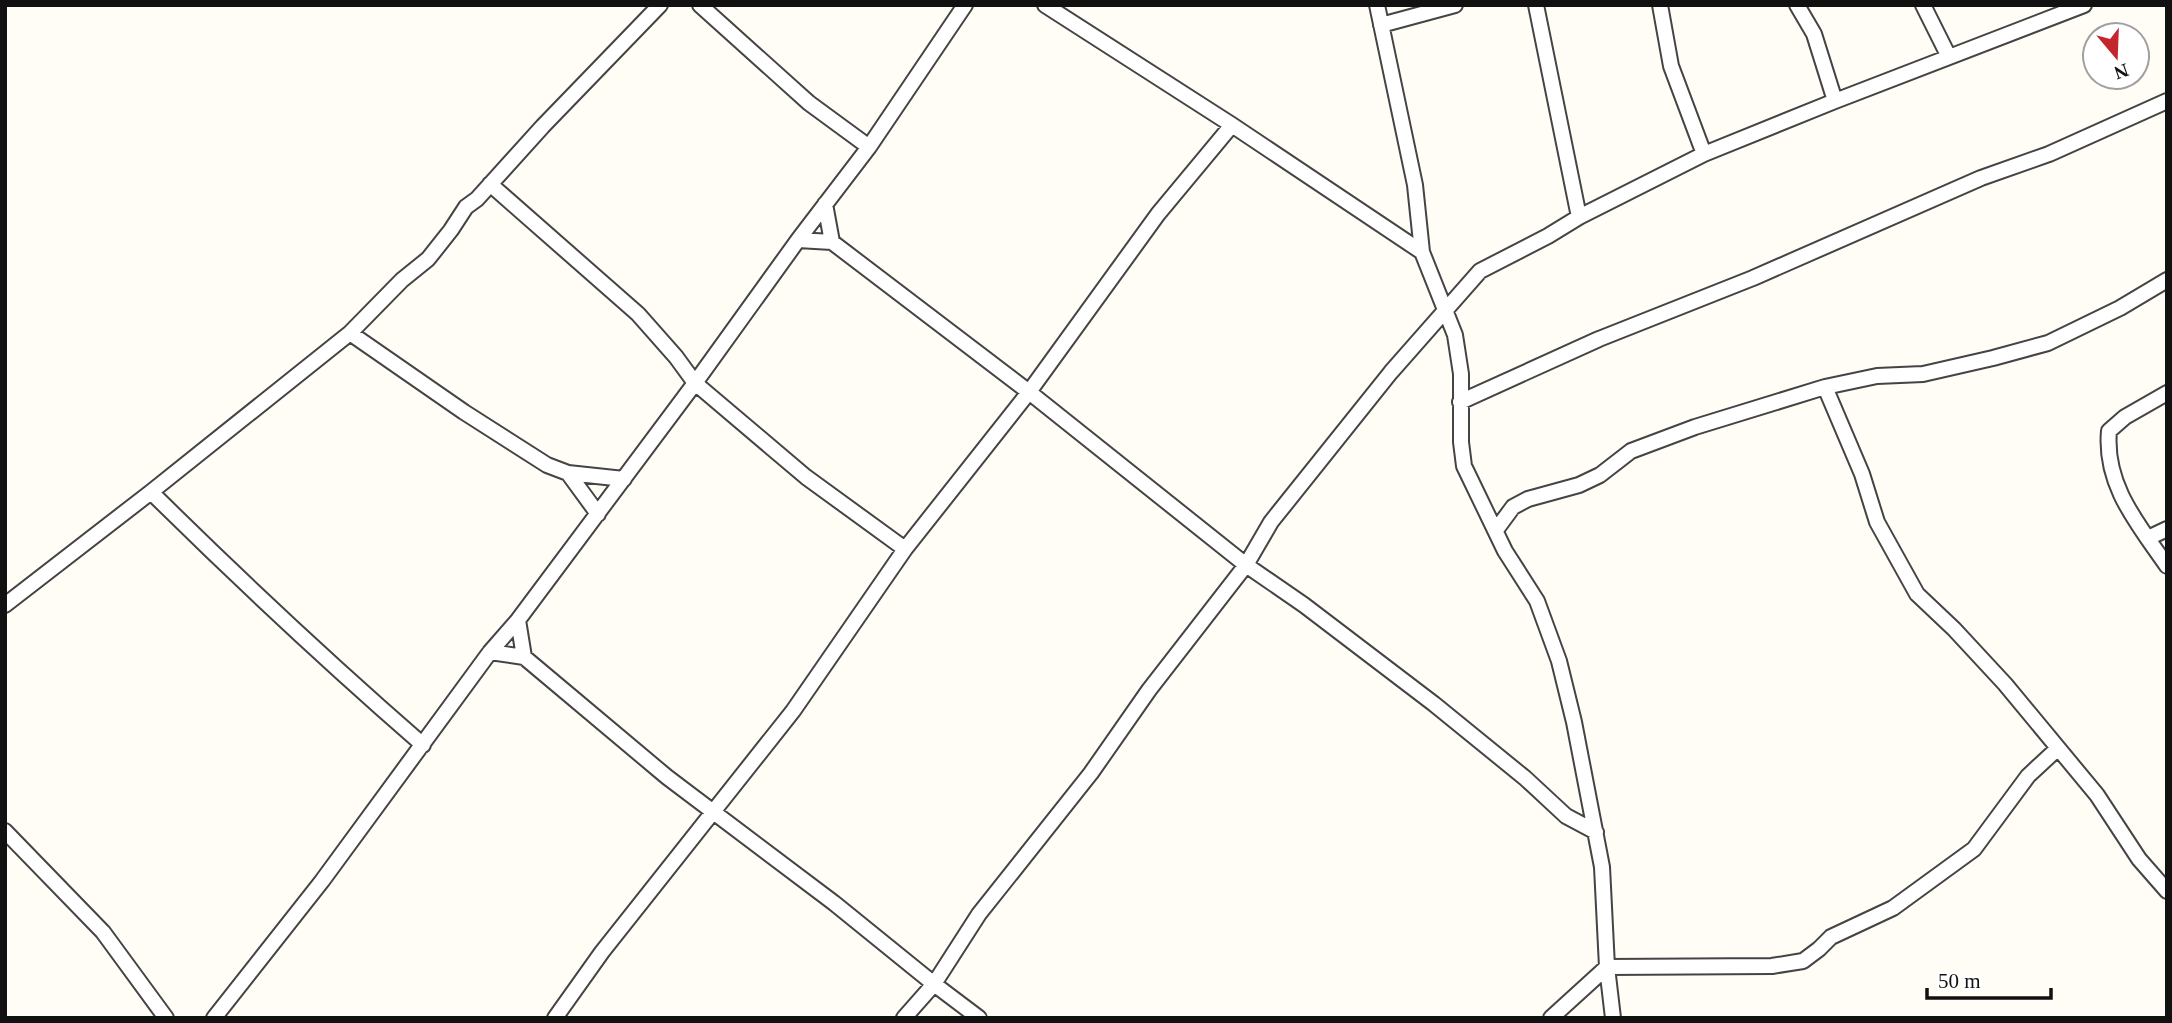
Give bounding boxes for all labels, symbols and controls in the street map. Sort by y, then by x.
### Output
north arrow [2081,21,2151,91]
text: N [2111,59,2131,84]
scale bar [1927,956,2051,1000]
text: 50 m [1938,969,1981,993]

